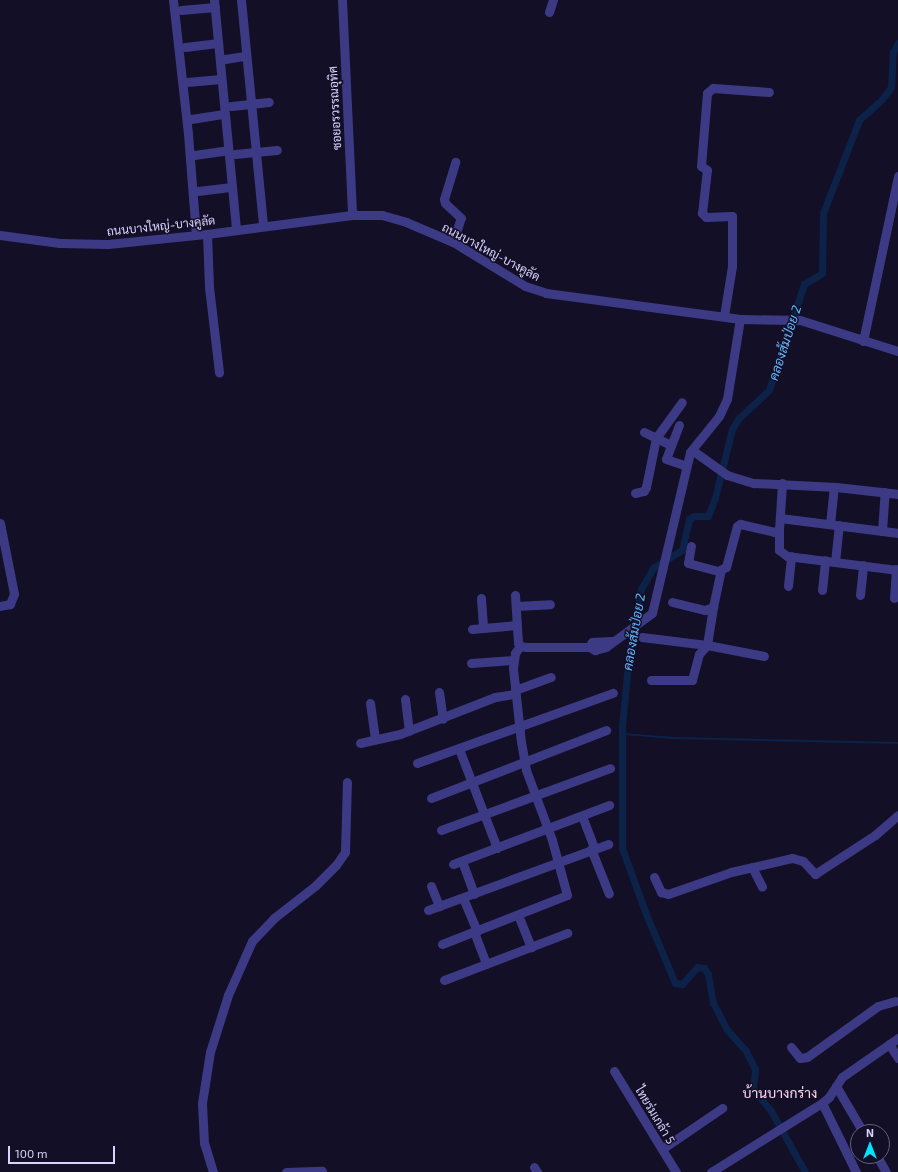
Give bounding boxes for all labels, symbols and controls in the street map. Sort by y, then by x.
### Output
street label: ซอยอรวรรณอุทิศ [326,66,344,150]
street label: ถนนบางใหญ่-บางคูลัด [106,213,216,239]
street label: ถนนบางใหญ่-บางคูลัด [439,220,543,284]
water label: คลองส้มป่อย 2 [766,303,804,383]
water label: คลองส้มป่อย 2 [620,592,648,672]
street label: ไทยร่มเกล้า 5 [632,1083,678,1147]
district label: บ้านบางกร่าง [743,1085,817,1101]
north arrow [850,1124,890,1164]
text: N [866,1126,874,1139]
scale bar [10,1138,117,1164]
text: 100 m [15,1146,47,1160]

